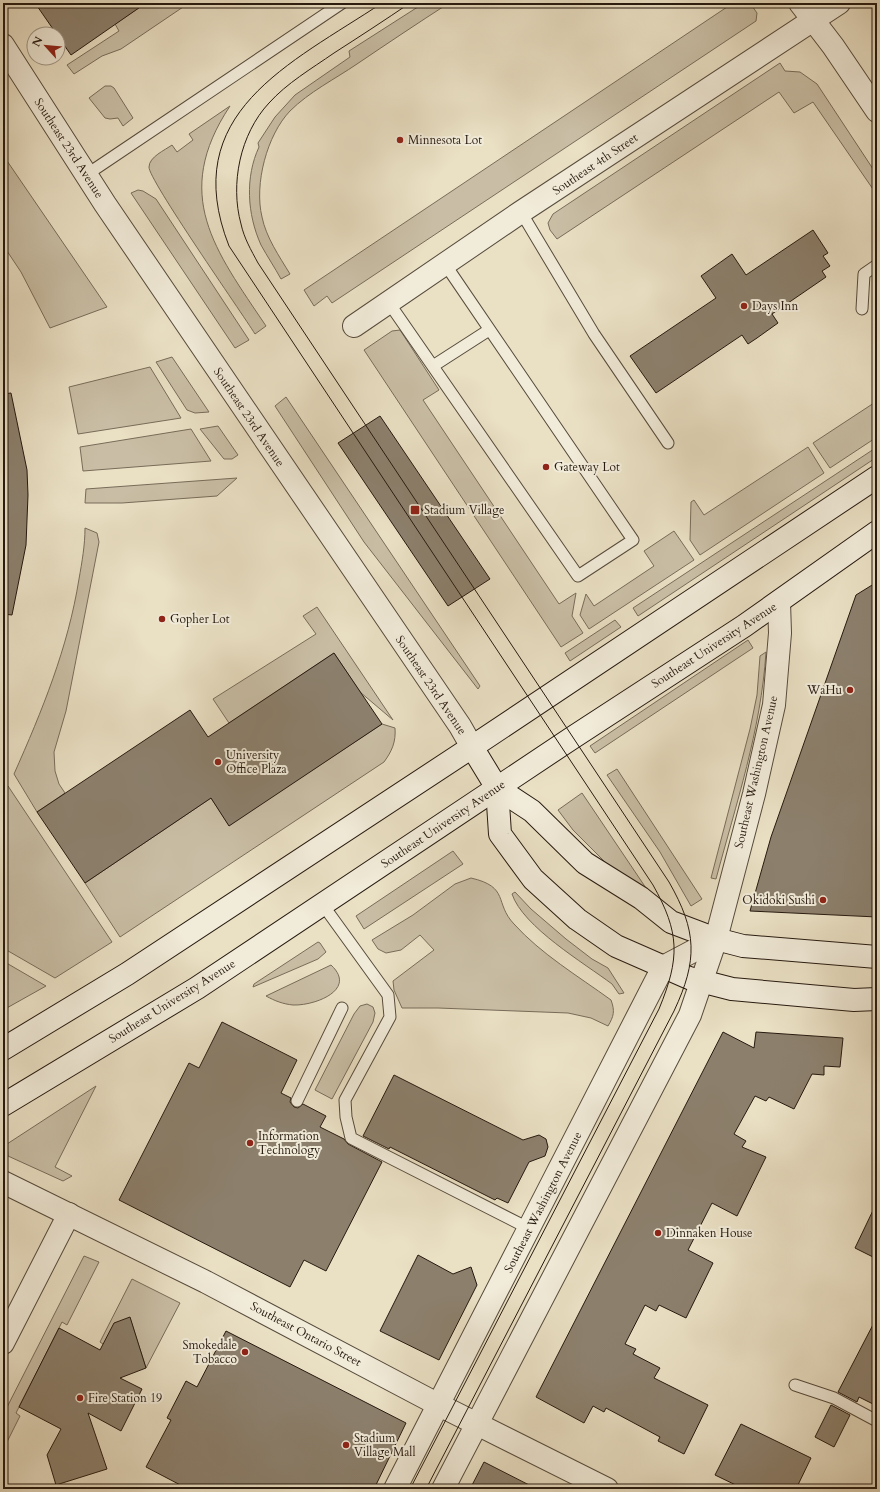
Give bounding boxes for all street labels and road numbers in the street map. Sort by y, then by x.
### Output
street label: Southeast 23rd Avenue [31,95,107,201]
street label: Southeast 4th Street [549,129,641,199]
street label: Southeast 23rd Avenue [210,364,288,470]
street label: Southeast University Avenue [648,598,780,692]
street label: Southeast 23rd Avenue [392,632,470,738]
street label: Southeast Washington Avenue [731,694,781,850]
street label: Southeast University Avenue [378,776,508,872]
street label: Southeast University Avenue [106,955,238,1047]
street label: Southeast Washington Avenue [500,1129,586,1275]
street label: Southeast Ontario Street [248,1298,365,1370]

